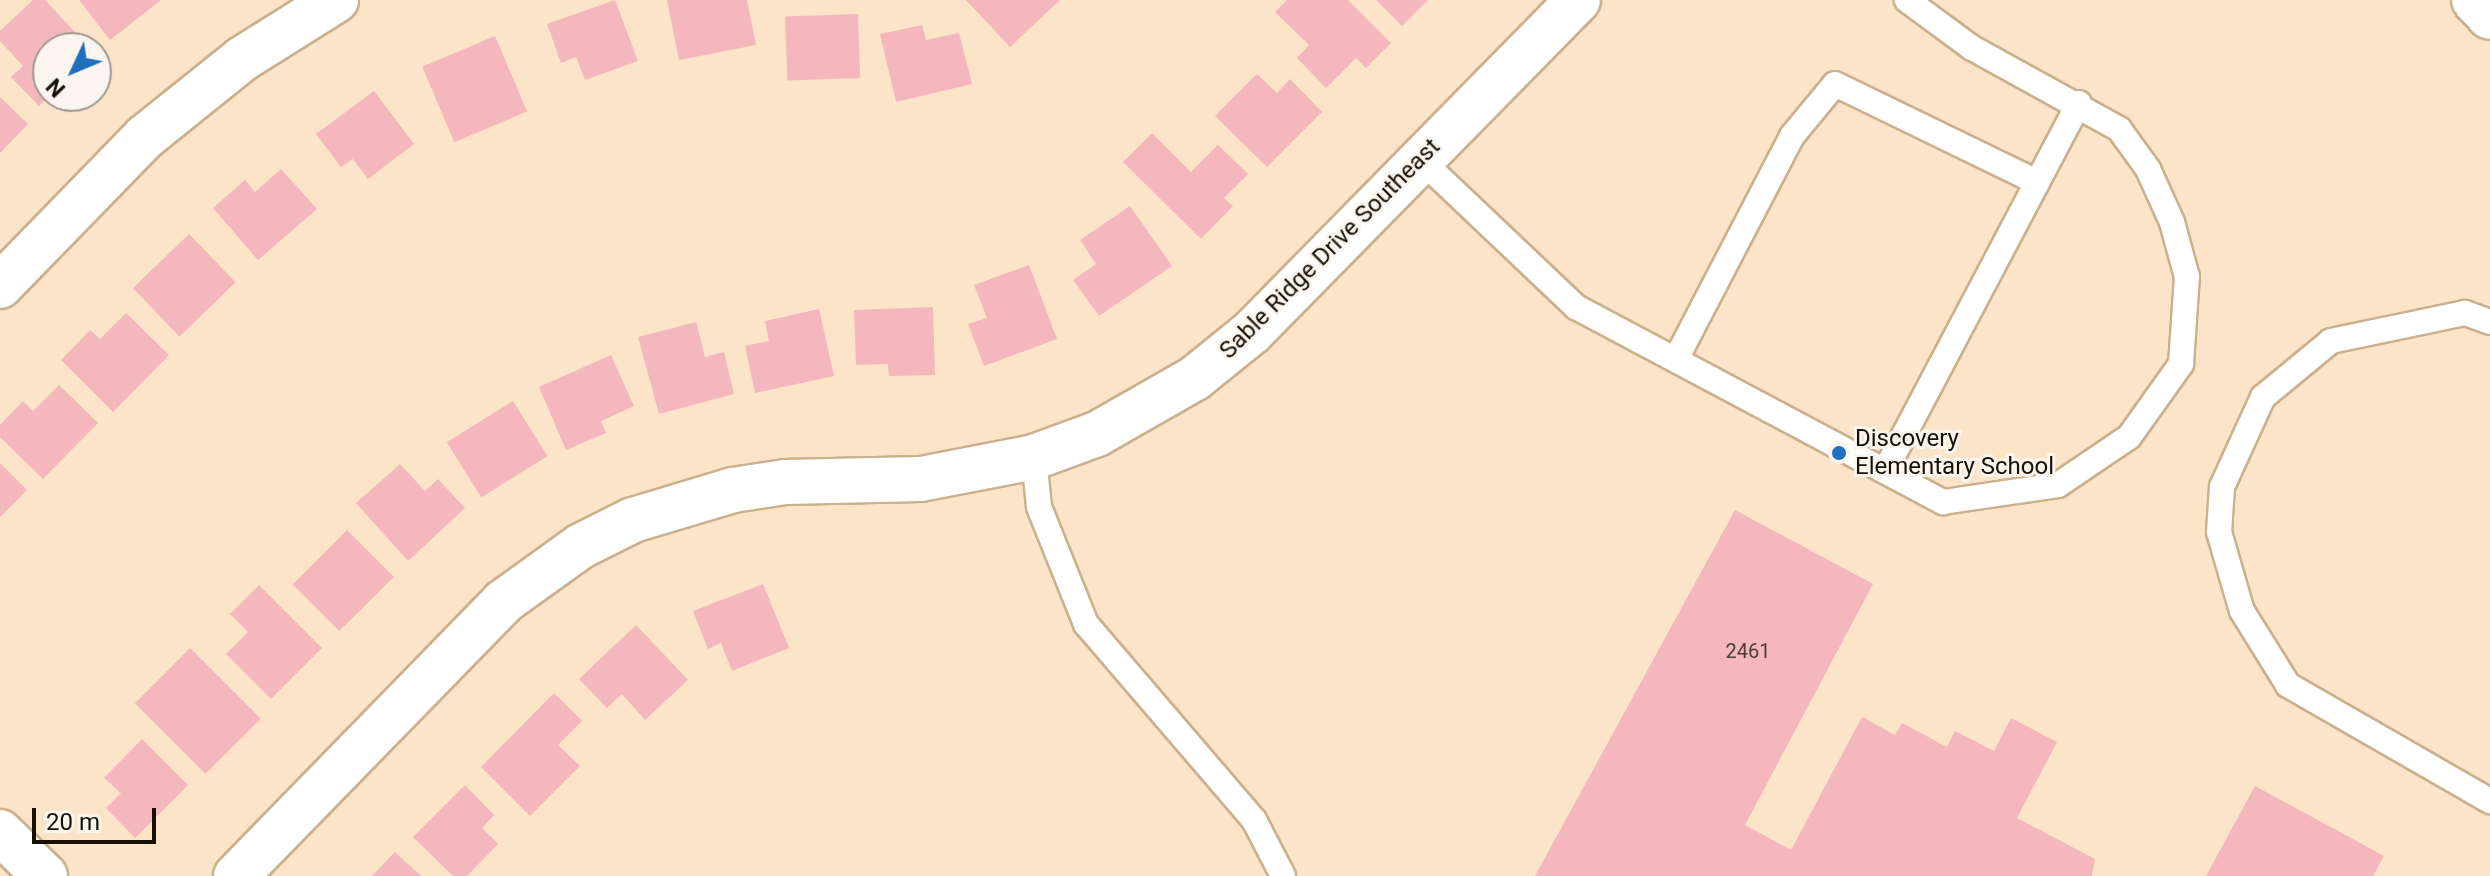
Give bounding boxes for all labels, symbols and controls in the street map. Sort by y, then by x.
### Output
north arrow [32,32,112,112]
text: N [41,73,70,102]
street label: Sable Ridge Drive Southeast [1214,133,1446,365]
place label: Discovery Elementary School [1855,425,2054,481]
marker: Discovery Elementary School [1830,444,1848,462]
house number: 2461 [1726,639,1770,663]
scale bar [36,792,160,842]
text: 20 m [46,808,100,836]

